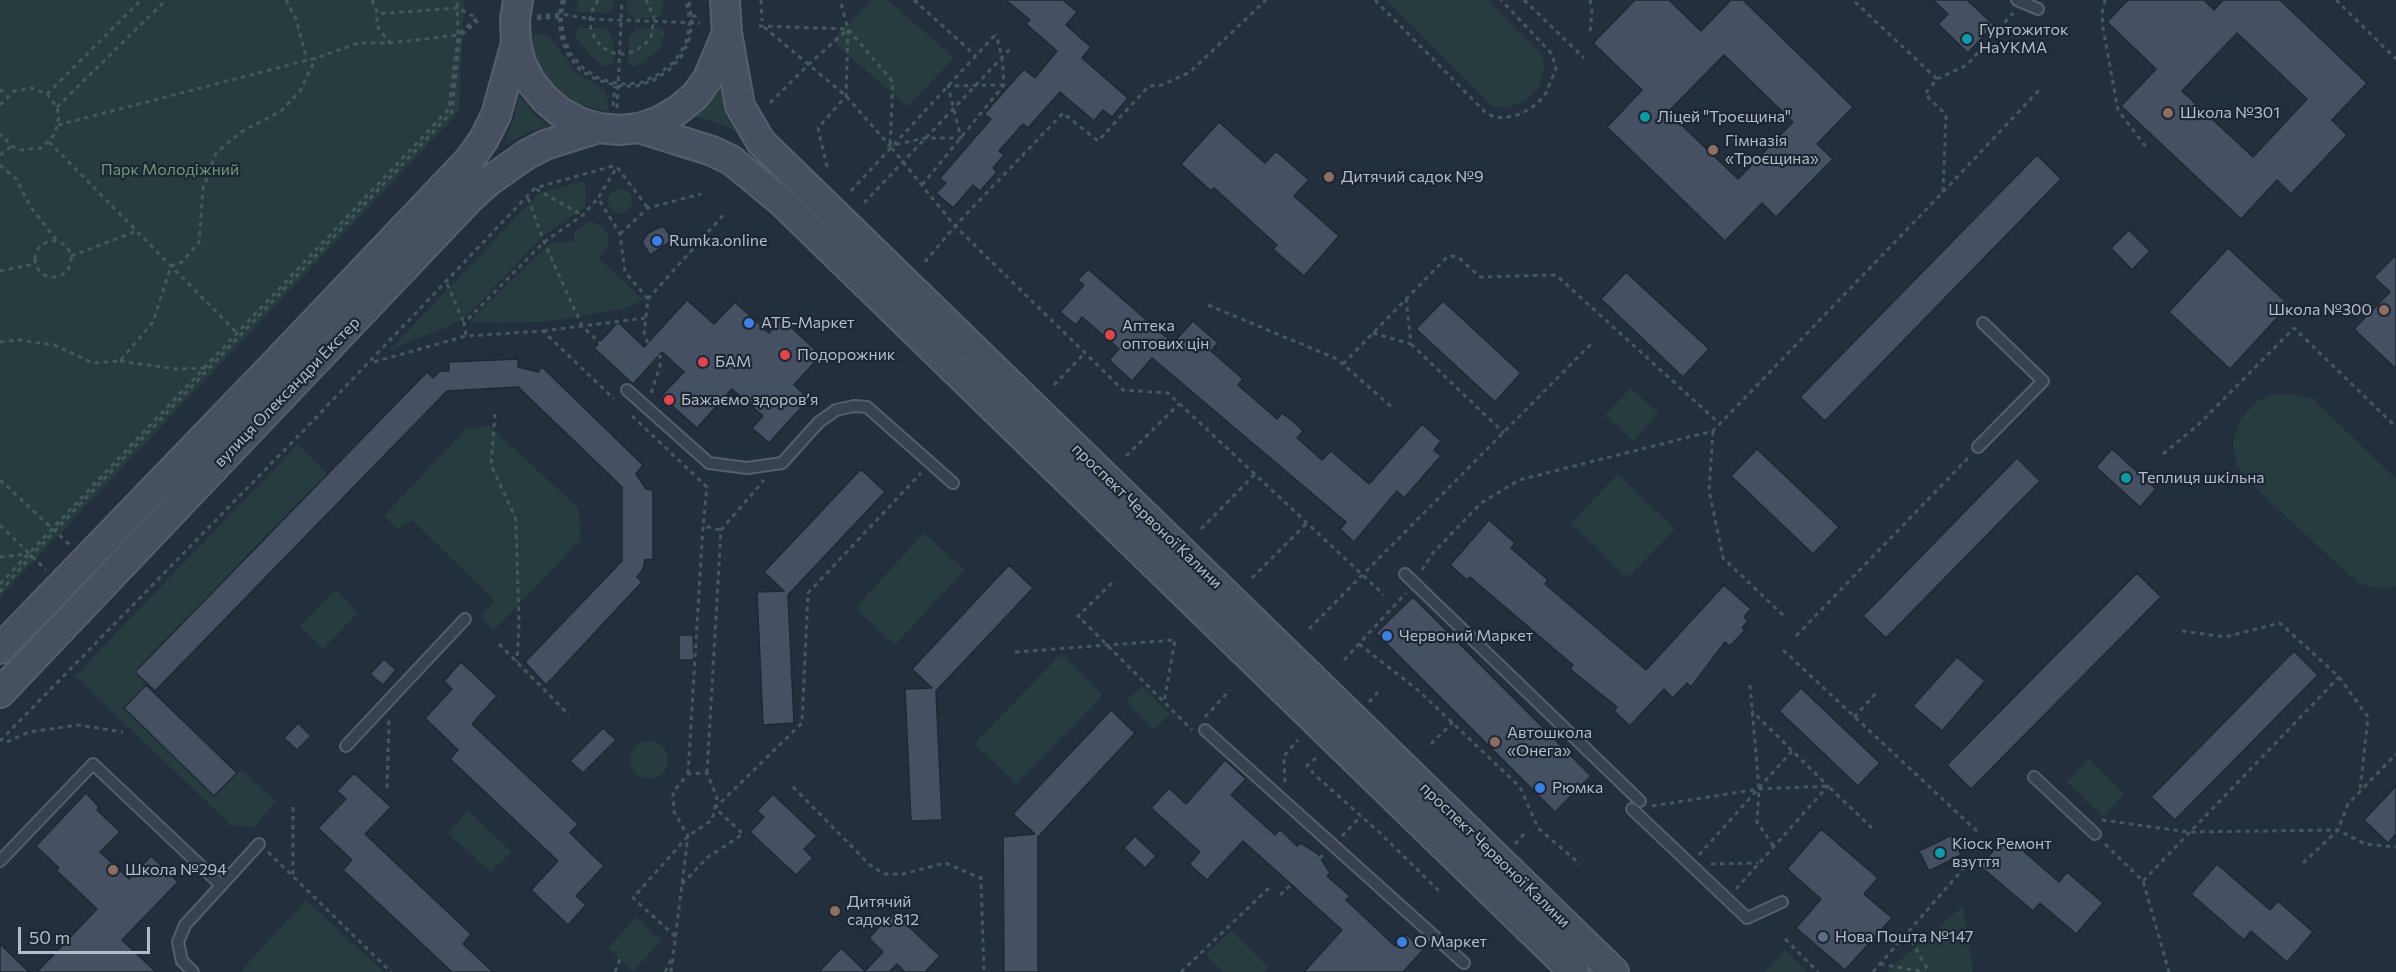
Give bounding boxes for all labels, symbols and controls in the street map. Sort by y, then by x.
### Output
place label: Гуртожиток НаУКМА [1979,20,2069,58]
marker: Гуртожиток НаУКМА [1960,32,1974,46]
place label: Школа №301 [2180,103,2280,123]
marker: Школа №301 [2161,106,2175,120]
place label: Ліцей "Троєщина" [1657,107,1791,127]
marker: Ліцей "Троєщина" [1638,110,1652,124]
place label: Гімназія «Троєщина» [1725,131,1819,169]
marker: Гімназія «Троєщина» [1706,143,1720,157]
park label: Парк Молодіжний [101,160,239,180]
place label: Дитячий садок №9 [1341,167,1484,187]
marker: Дитячий садок №9 [1322,170,1336,184]
place label: Rumka.online [669,231,767,251]
marker: Rumka.online [650,234,664,248]
place label: Школа №300 [2268,300,2372,320]
marker: Школа №300 [2377,303,2391,317]
street label: вулиця Олександри Екстер [210,313,364,471]
place label: АТБ-Маркет [761,313,855,333]
marker: АТБ-Маркет [742,316,756,330]
place label: Аптека оптових цін [1122,316,1209,354]
marker: Аптека оптових цін [1103,328,1117,342]
place label: Подорожник [797,345,895,365]
marker: Подорожник [778,348,792,362]
place label: БАМ [715,352,751,372]
marker: БАМ [696,355,710,369]
place label: Бажаємо здоровʼя [681,390,818,410]
marker: Бажаємо здоровʼя [662,393,676,407]
street label: проспект Червоної Калини [1068,439,1226,593]
place label: Теплиця шкільна [2138,468,2265,488]
marker: Теплиця шкільна [2119,471,2133,485]
place label: Червоний Маркет [1399,626,1533,646]
marker: Червоний Маркет [1380,629,1394,643]
place label: Автошкола «Онега» [1507,723,1592,761]
marker: Автошкола «Онега» [1488,735,1502,749]
street label: проспект Червоної Калини [1416,778,1574,932]
place label: Рюмка [1552,778,1603,798]
marker: Рюмка [1533,781,1547,795]
place label: Кіоск Ремонт взуття [1952,834,2052,872]
marker: Кіоск Ремонт взуття [1933,846,1947,860]
place label: Школа №294 [125,860,227,880]
marker: Школа №294 [106,863,120,877]
place label: Дитячий садок 812 [847,892,919,930]
marker: Дитячий садок 812 [828,904,842,918]
scale bar [21,915,153,953]
text: 50 m [29,926,70,948]
place label: Нова Пошта №147 [1835,927,1973,947]
marker: Нова Пошта №147 [1816,930,1830,944]
place label: О Маркет [1414,932,1487,952]
marker: О Маркет [1395,935,1409,949]

